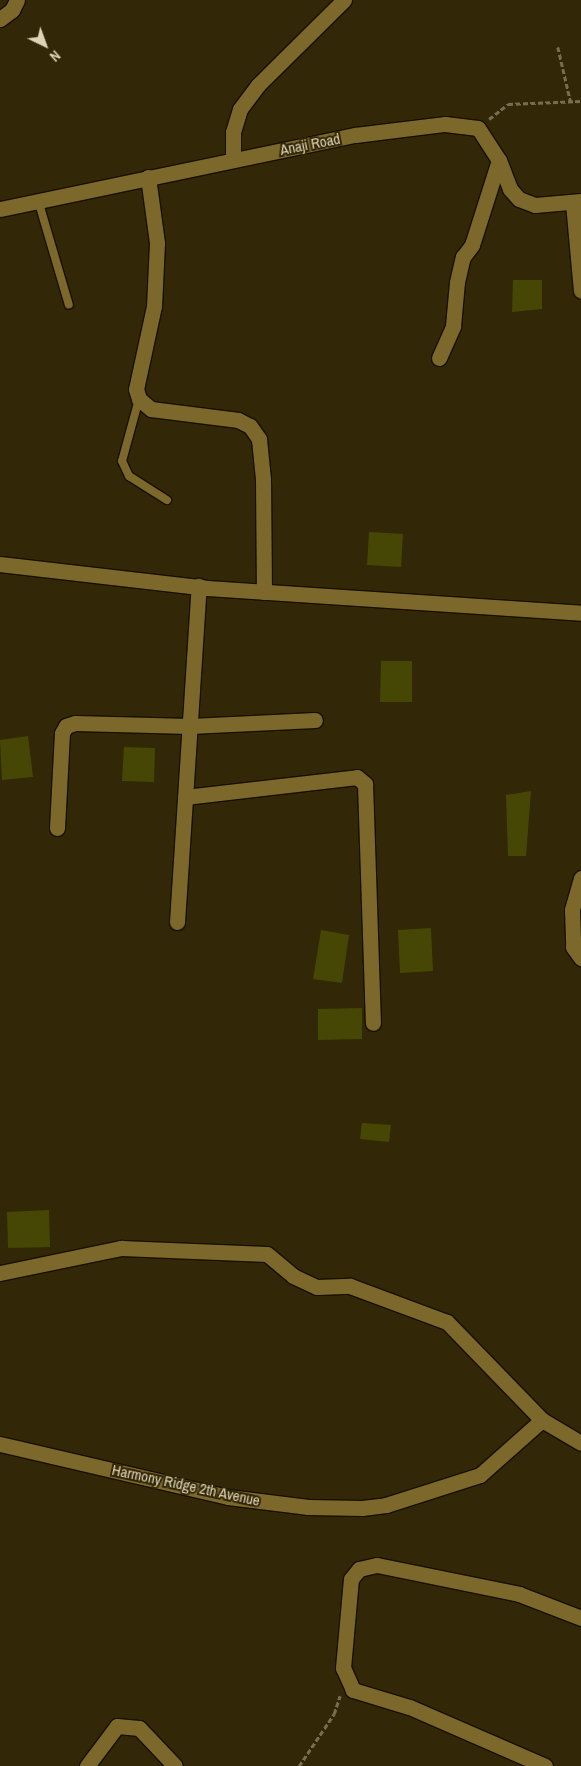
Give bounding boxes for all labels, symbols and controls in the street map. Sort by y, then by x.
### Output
north arrow [20,20,70,70]
text: N [46,47,64,66]
street label: Anaji Road [278,129,342,159]
street label: Harmony Ridge 2th Avenue [110,1460,262,1510]

